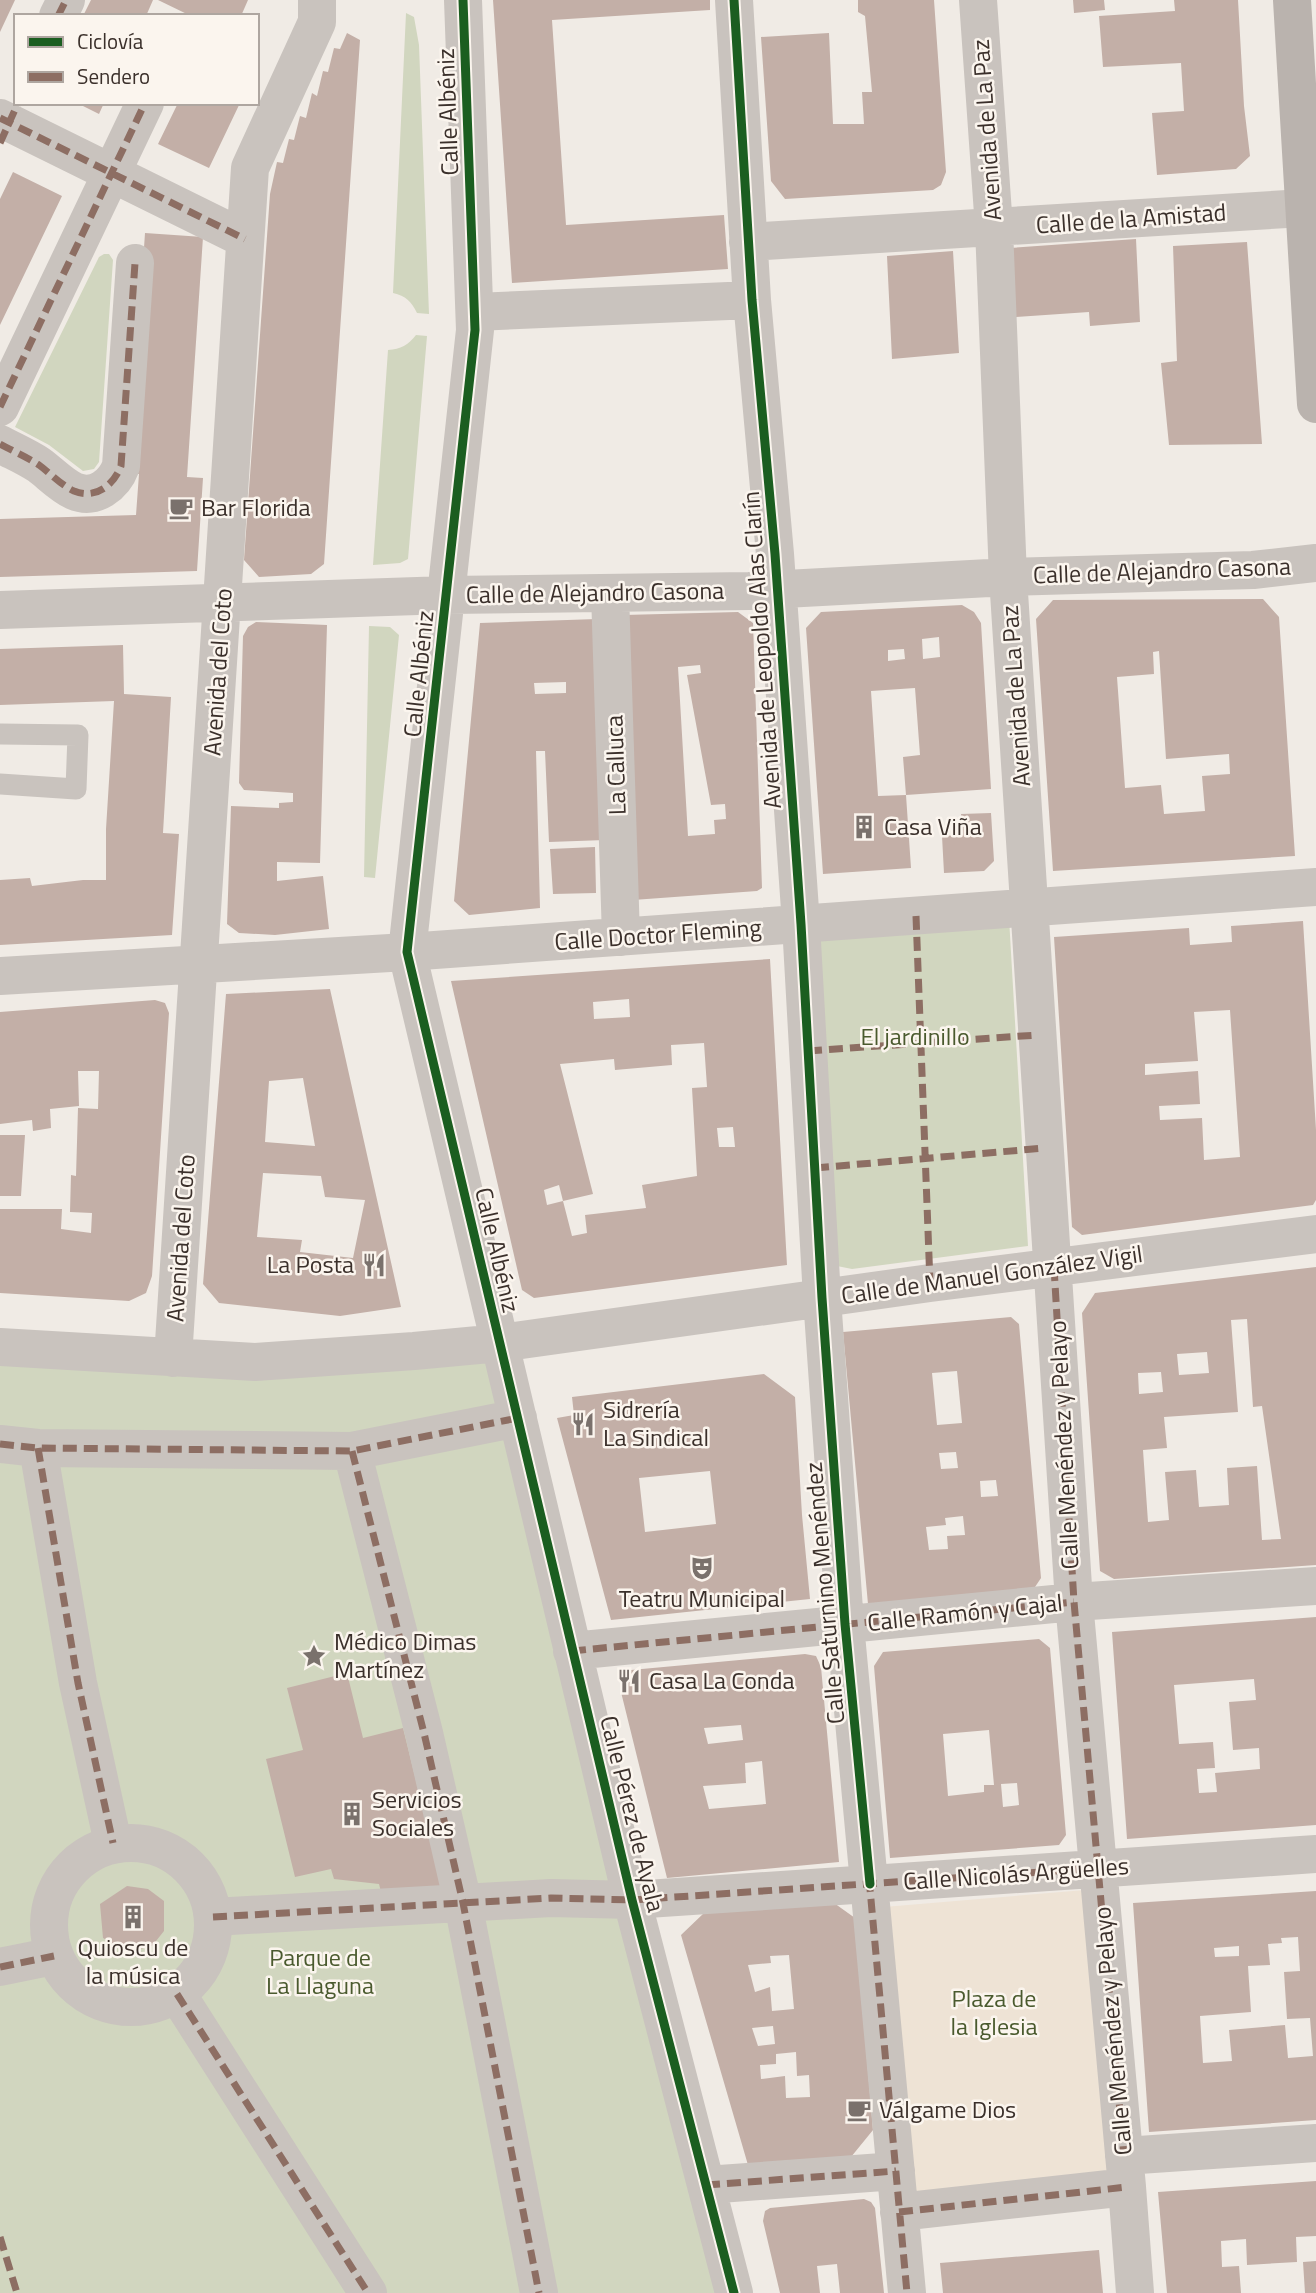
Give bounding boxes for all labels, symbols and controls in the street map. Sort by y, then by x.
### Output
legend [14,14,259,105]
text: Ciclovía [77,25,144,57]
street label: Avenida de La Paz [962,38,1010,222]
street label: Calle Albéniz [427,48,467,176]
text: Sendero [77,60,150,92]
street label: Calle de la Amistad [1035,193,1227,243]
place label: Bar Florida [201,489,311,525]
street label: Avenida de Leopoldo Alas Clarín [732,490,790,810]
cafe icon: Bar Florida [167,494,195,522]
street label: Calle de Alejandro Casona [1032,548,1292,592]
street label: Calle de Alejandro Casona [466,572,724,612]
street label: Avenida del Coto [193,587,241,757]
street label: Avenida de La Paz [991,604,1039,788]
street label: Calle Albéniz [393,609,443,739]
street label: La Calluca [595,714,635,816]
place label: Casa Viña [884,808,982,844]
building icon: Casa Viña [850,813,878,841]
street label: Calle Doctor Fleming [553,909,763,959]
park label: El jardinillo [860,1018,970,1054]
street label: Avenida del Coto [156,1153,204,1323]
street label: Calle Albéniz [466,1184,530,1316]
street label: Calle de Manuel González Vigil [839,1235,1145,1313]
place label: La Posta [267,1246,354,1282]
restaurant icon: La Posta [360,1251,388,1279]
street label: Calle Menéndez y Pelayo [1039,1320,1087,1570]
place label: Sidrería La Sindical [603,1391,709,1455]
restaurant icon: Sidrería La Sindical [569,1410,597,1438]
street label: Calle Saturnino Menéndez [795,1461,853,1726]
theatre icon: Teatru Municipal [688,1554,716,1582]
place label: Teatru Municipal [619,1580,785,1616]
street label: Calle Ramón y Cajal [866,1584,1064,1640]
place label: Médico Dimas Martínez [334,1623,476,1687]
place icon: Médico Dimas Martínez [300,1642,328,1670]
place label: Casa La Conda [649,1662,794,1698]
restaurant icon: Casa La Conda [615,1667,643,1695]
street label: Calle Pérez de Ayala [591,1712,675,1916]
place label: Servicios Sociales [372,1781,462,1845]
building icon: Servicios Sociales [338,1800,366,1828]
street label: Calle Nicolás Argüelles [902,1847,1130,1899]
building icon: Quioscu de la música [119,1903,147,1931]
street label: Calle Menéndez y Pelayo [1083,1905,1141,2157]
place label: Quioscu de la música [78,1929,188,1993]
park label: Parque de La Llaguna [266,1939,374,2003]
park label: Plaza de la Iglesia [951,1980,1037,2044]
place label: Válgame Dios [879,2091,1016,2127]
cafe icon: Válgame Dios [845,2096,873,2124]

